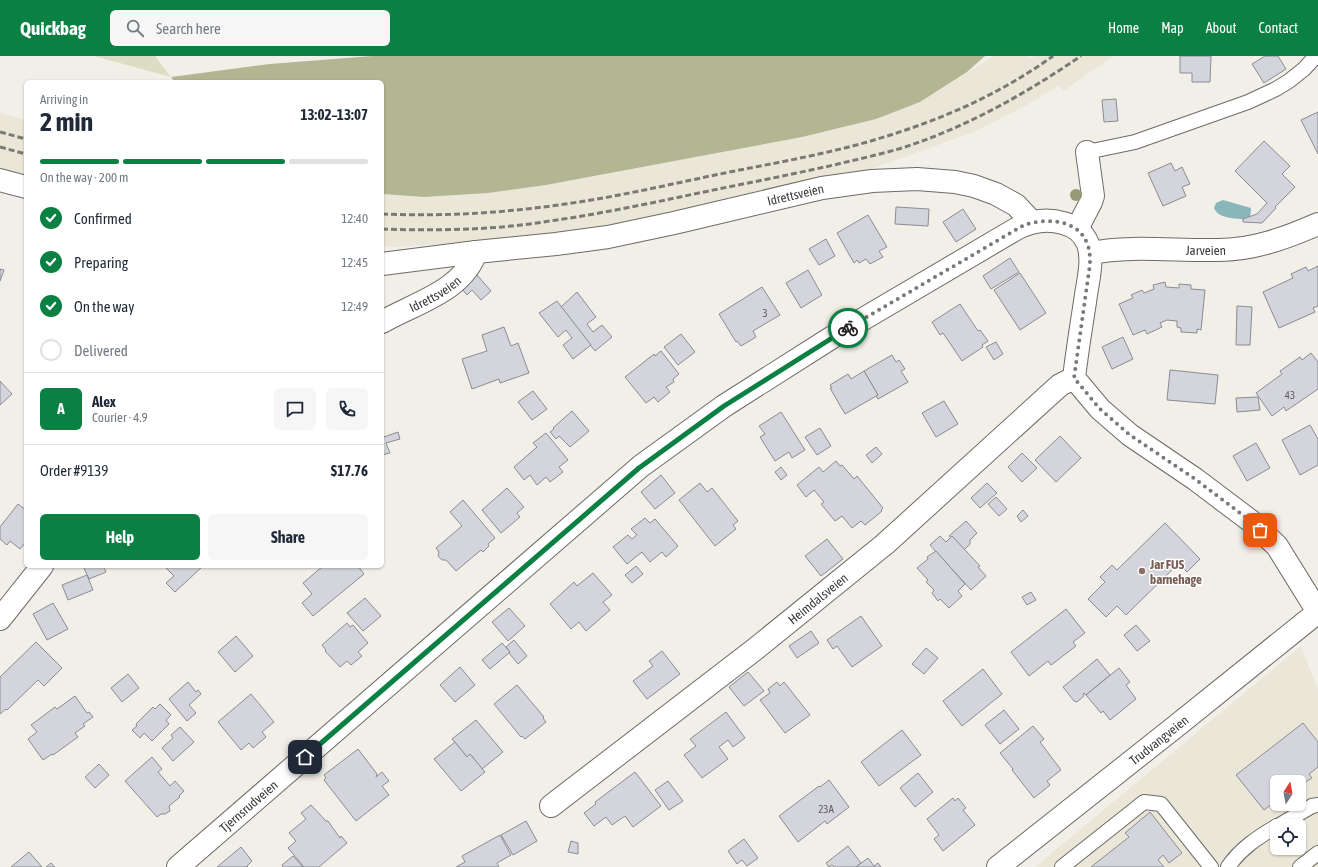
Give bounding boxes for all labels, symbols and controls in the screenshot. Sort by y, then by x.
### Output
search box [110,10,390,46]
text: Quickbag [20,17,86,39]
icon: search [124,17,146,39]
text: Search here [156,20,221,37]
text: Home [1108,20,1139,36]
text: Map [1161,20,1184,36]
text: About [1206,20,1237,36]
text: Contact [1259,20,1298,36]
text: Arriving in [40,92,88,107]
text: 13:02–13:07 [300,106,368,123]
text: 2 min [40,107,93,137]
text: On the way · 200 m [40,170,128,185]
street label: Idrettsveien [766,181,825,209]
icon: check [40,207,62,229]
text: Confirmed [74,210,132,227]
text: 12:40 [341,211,368,226]
street label: Jarveien [1185,243,1226,258]
icon: check [40,251,62,273]
text: Preparing [74,254,128,271]
text: 12:45 [341,255,368,270]
street label: Idrettsveien [407,273,464,315]
icon: check [40,295,62,317]
text: On the way [74,298,135,315]
text: 12:49 [341,299,368,314]
house number: 3 [762,307,768,319]
courier [828,308,868,348]
icon: bike [837,317,859,339]
text: Delivered [74,342,128,359]
button: chat [274,388,316,430]
button: phone [326,388,368,430]
house number: 43 [1285,389,1295,401]
text: Alex [92,393,116,410]
text: A [57,400,65,417]
text: Courier · 4.9 [92,410,148,425]
text: Order #9139 [40,462,108,479]
text: $17.76 [331,462,368,479]
pin [1243,513,1277,547]
button: Help [40,514,200,560]
button: Share [208,514,368,560]
icon: bag [1249,519,1271,541]
place label: Jar FUS barnehage [1149,557,1202,587]
marker: Jar FUS barnehage [1137,566,1147,576]
street label: Heimdalsveien [785,570,851,627]
street label: Trudvangveien [1127,712,1191,768]
pin [288,740,322,774]
icon: home [294,746,316,768]
north arrow [1270,775,1306,811]
map controls [1270,775,1306,855]
street label: Tjernsrudveien [217,777,281,836]
house number: 23A [818,803,834,815]
button: locate [1270,819,1306,855]

